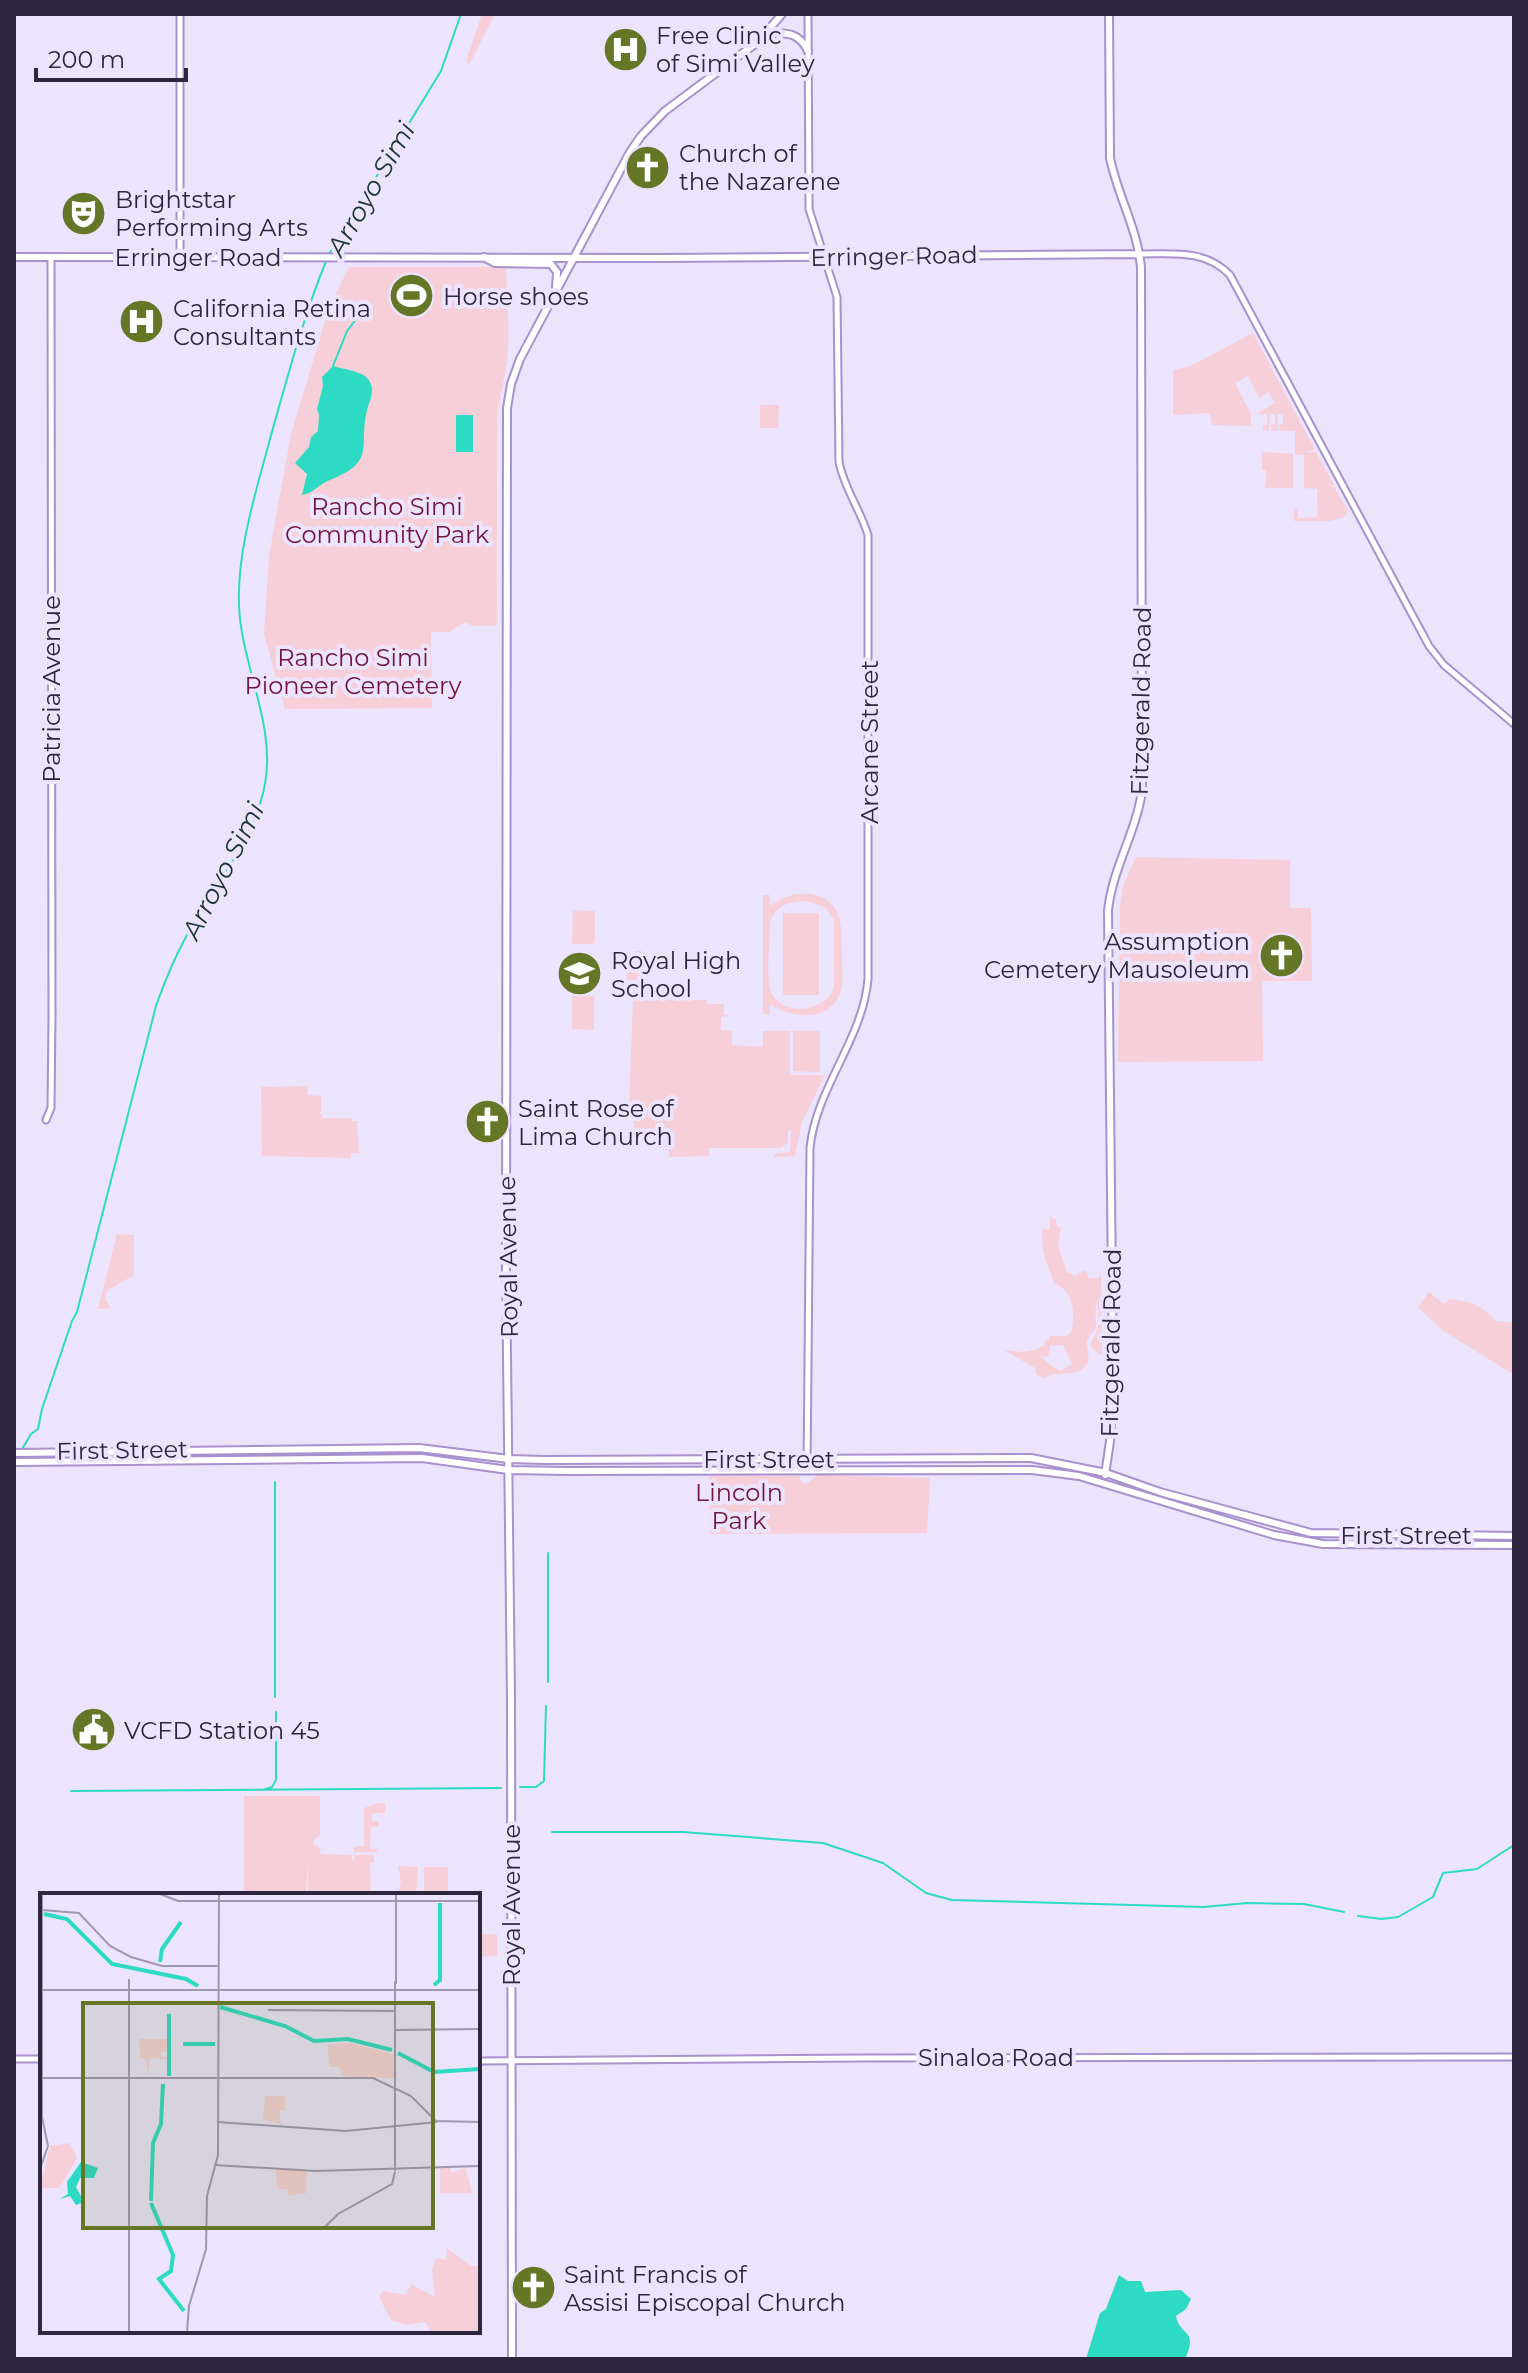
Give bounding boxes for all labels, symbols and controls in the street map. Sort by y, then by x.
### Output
place label: Free Clinic of Simi Valley [656,21,815,78]
hospital icon: Free Clinic of Simi Valley [601,25,649,73]
scale bar [36,32,186,82]
text: 200 m [48,45,125,74]
water label: Arroyo Simi [319,115,423,263]
place label: Church of the Nazarene [679,139,840,196]
church icon: Church of the Nazarene [624,143,672,191]
place label: Brightstar Performing Arts [115,185,308,242]
theatre icon: Brightstar Performing Arts [60,189,108,237]
street label: Erringer Road [810,240,978,272]
street label: Erringer Road [114,243,282,272]
sports icon: Horse shoes [388,272,436,320]
place label: Horse shoes [443,282,589,311]
place label: California Retina Consultants [173,294,371,351]
hospital icon: California Retina Consultants [118,298,166,346]
park label: Rancho Simi Community Park [285,492,490,549]
street label: Patricia Avenue [37,595,66,783]
street label: Fitzgerald Road [1125,606,1157,796]
park label: Rancho Simi Pioneer Cemetery [244,643,462,700]
street label: Arcane Street [855,660,884,824]
water label: Arroyo Simi [174,796,272,947]
place label: Assumption Cemetery Mausoleum [984,927,1250,984]
church icon: Assumption Cemetery Mausoleum [1257,931,1305,979]
place label: Royal High School [611,946,741,1003]
school or university icon: Royal High School [556,950,604,998]
place label: Saint Rose of Lima Church [518,1094,675,1151]
church icon: Saint Rose of Lima Church [463,1098,511,1146]
street label: Royal Avenue [492,1176,524,1338]
street label: Fitzgerald Road [1095,1248,1127,1438]
street label: First Street [56,1434,188,1466]
street label: First Street [703,1445,835,1474]
park label: Lincoln Park [695,1478,783,1535]
street label: First Street [1340,1521,1472,1550]
public building icon: VCFD Station 45 [69,1706,117,1754]
place label: VCFD Station 45 [124,1716,320,1745]
street label: Royal Avenue [497,1824,526,1986]
inset map [40,1893,480,2333]
street label: Sinaloa Road [918,2043,1074,2072]
place label: Saint Francis of Assisi Episcopal Church [564,2260,846,2317]
church icon: Saint Francis of Assisi Episcopal Church [509,2264,557,2312]

